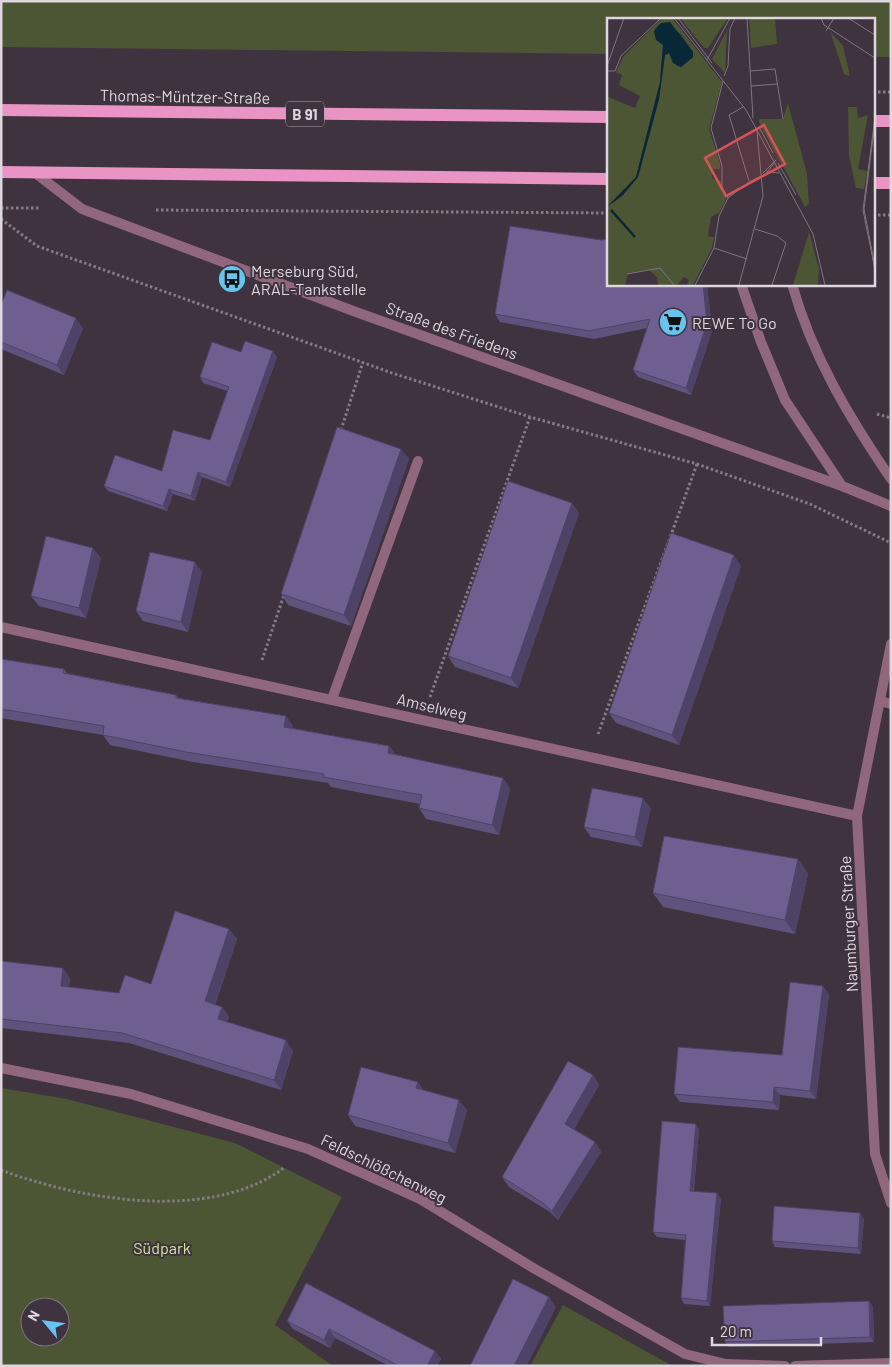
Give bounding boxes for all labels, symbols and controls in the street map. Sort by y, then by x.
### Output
inset map [607,18,874,285]
street label: Thomas-Müntzer-Straße [100,85,270,107]
road number: B 91 [286,102,324,126]
place label: Merseburg Süd, ARAL-Tankstelle [251,261,367,298]
bus stop icon: Merseburg Süd, ARAL-Tankstelle [217,264,247,294]
street label: Straße des Friedens [384,297,520,363]
supermarket icon: REWE To Go [658,307,688,337]
place label: REWE To Go [692,313,777,332]
street label: Amselweg [395,689,469,723]
street label: Naumburger Straße [835,855,861,993]
street label: Feldschlößchenweg [318,1129,450,1207]
park label: Südpark [133,1238,191,1257]
north arrow [20,1297,70,1347]
text: N [24,1307,43,1324]
scale bar [712,1314,821,1346]
text: 20 m [720,1322,752,1340]

